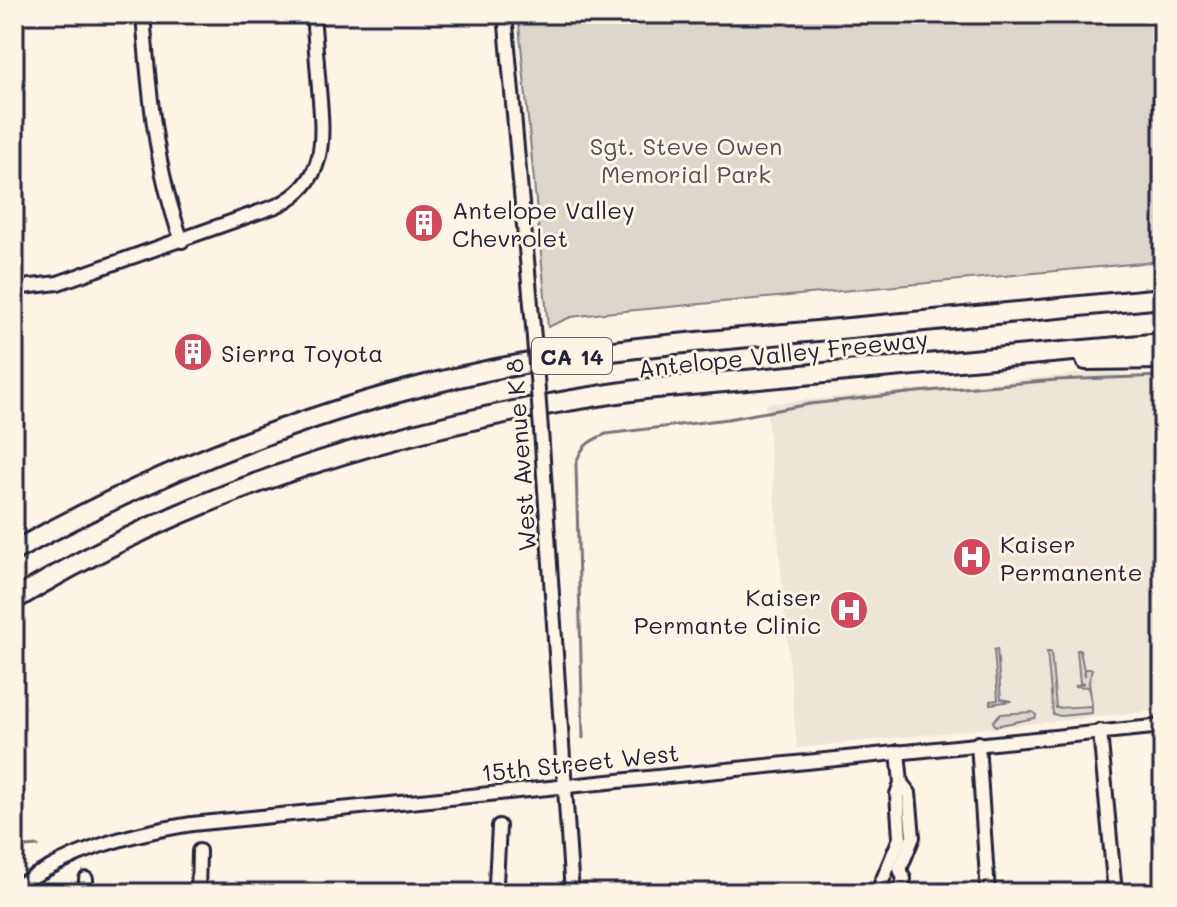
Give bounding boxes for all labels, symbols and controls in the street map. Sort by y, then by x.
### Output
park label: Sgt. Steve Owen Memorial Park [590,130,782,189]
place label: Antelope Valley Chevrolet [452,194,635,253]
building icon: Antelope Valley Chevrolet [403,202,445,244]
street label: Antelope Valley Freeway [636,322,930,384]
building icon: Sierra Toyota [172,331,214,373]
place label: Sierra Toyota [221,337,383,368]
road number: CA 14 [532,338,612,374]
street label: West Avenue K 8 [498,357,542,553]
place label: Kaiser Permanente [1000,528,1143,587]
hospital icon: Kaiser Permanente [951,536,993,578]
place label: Kaiser Permante Clinic [634,581,821,640]
hospital icon: Kaiser Permante Clinic [828,589,870,631]
street label: 15th Street West [480,736,680,788]

